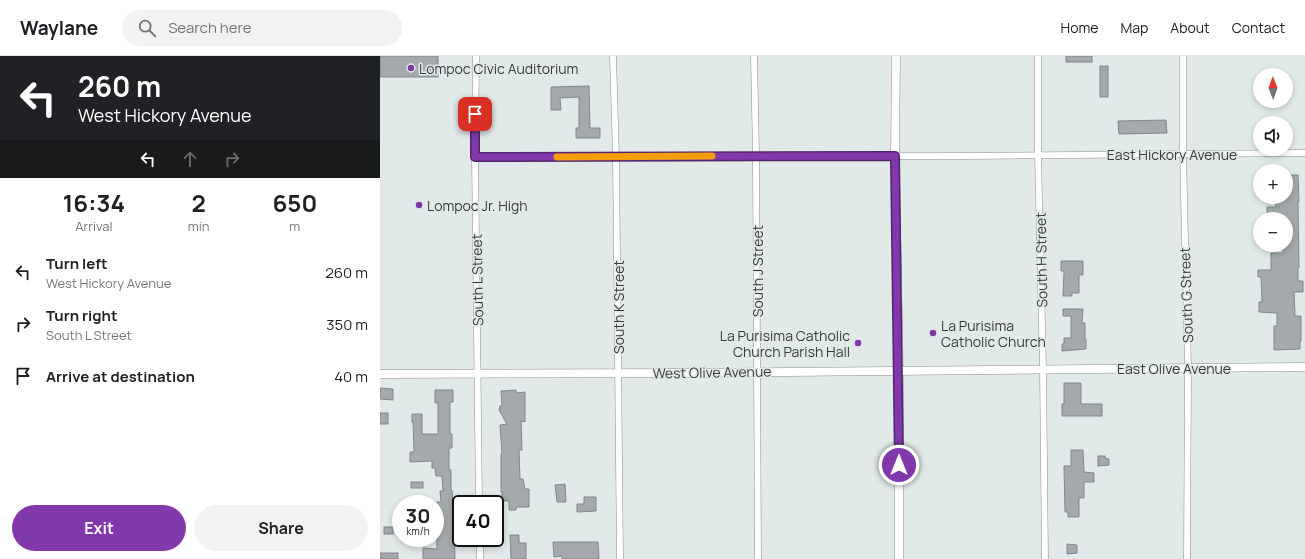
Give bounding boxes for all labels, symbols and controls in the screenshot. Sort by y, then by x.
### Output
search box [122,10,402,46]
text: Waylane [20,15,98,41]
icon: search [136,17,158,39]
text: Search here [168,17,252,38]
text: Home [1061,18,1098,37]
text: Map [1120,18,1148,37]
text: About [1170,18,1210,37]
text: Contact [1232,18,1285,37]
place label: Lompoc Civic Auditorium [419,59,579,78]
marker: Lompoc Civic Auditorium [406,63,416,73]
text: 260 m [78,67,161,105]
north arrow [1253,68,1293,108]
map controls [1253,68,1293,252]
icon: left [12,72,64,124]
pin [458,97,492,131]
text: West Hickory Avenue [78,103,252,127]
icon: arrive [464,103,486,125]
button: sound [1253,116,1293,156]
street label: East Hickory Avenue [1107,145,1237,164]
icon: left [137,148,159,170]
icon: ahead [179,148,201,170]
icon: right [221,148,243,170]
button: + [1253,164,1293,204]
text: 16:34 [63,186,125,219]
text: 2 [192,186,206,219]
text: 650 [272,186,317,219]
place label: Lompoc Jr. High [427,196,528,215]
marker: Lompoc Jr. High [414,200,424,210]
street label: South H Street [1031,212,1051,308]
button: − [1253,212,1293,252]
text: Arrival [75,217,112,235]
text: min [188,217,210,235]
text: m [289,217,300,235]
street label: South J Street [748,224,767,317]
street label: South L Street [467,233,487,326]
street label: South G Street [1175,246,1197,343]
text: Turn left [46,253,108,274]
street label: South K Street [609,260,628,354]
icon: left [12,261,34,283]
text: 260 m [325,262,368,283]
text: West Hickory Avenue [46,274,171,292]
text: Turn right [46,305,117,326]
icon: right [12,313,34,335]
text: 350 m [326,314,368,335]
place label: La Purisima Catholic Church [941,316,1046,351]
text: South L Street [46,326,132,344]
place label: La Purisima Catholic Church Parish Hall [720,326,850,361]
marker: La Purisima Catholic Church [928,328,938,338]
marker: La Purisima Catholic Church Parish Hall [853,338,863,348]
street label: East Olive Avenue [1117,359,1231,378]
street label: West Olive Avenue [653,361,771,383]
icon: arrive [12,365,34,387]
text: Arrive at destination [46,366,195,387]
text: 40 m [334,366,368,387]
position arrow [878,444,920,486]
speed limit sign: 40 [452,495,504,547]
text: 30 [406,502,430,529]
button: Exit [12,505,186,551]
button: Share [194,505,368,551]
text: km/h [406,524,430,538]

